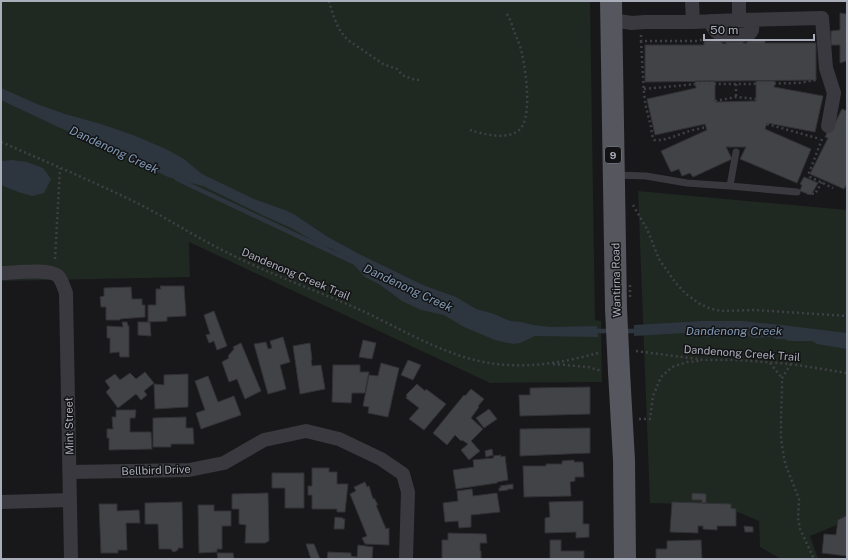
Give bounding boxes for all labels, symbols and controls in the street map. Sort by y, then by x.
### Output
scale bar [704,16,814,42]
text: 50 m [710,23,738,37]
water label: Dandenong Creek [67,123,161,177]
road number: 9 [605,147,621,163]
street label: Wantirna Road [609,243,623,317]
street label: Dandenong Creek Trail [240,246,352,302]
water label: Dandenong Creek [361,261,455,315]
water label: Dandenong Creek [686,324,783,338]
street label: Dandenong Creek Trail [683,343,801,363]
street label: Mint Street [62,397,76,455]
street label: Bellbird Drive [121,463,191,477]

